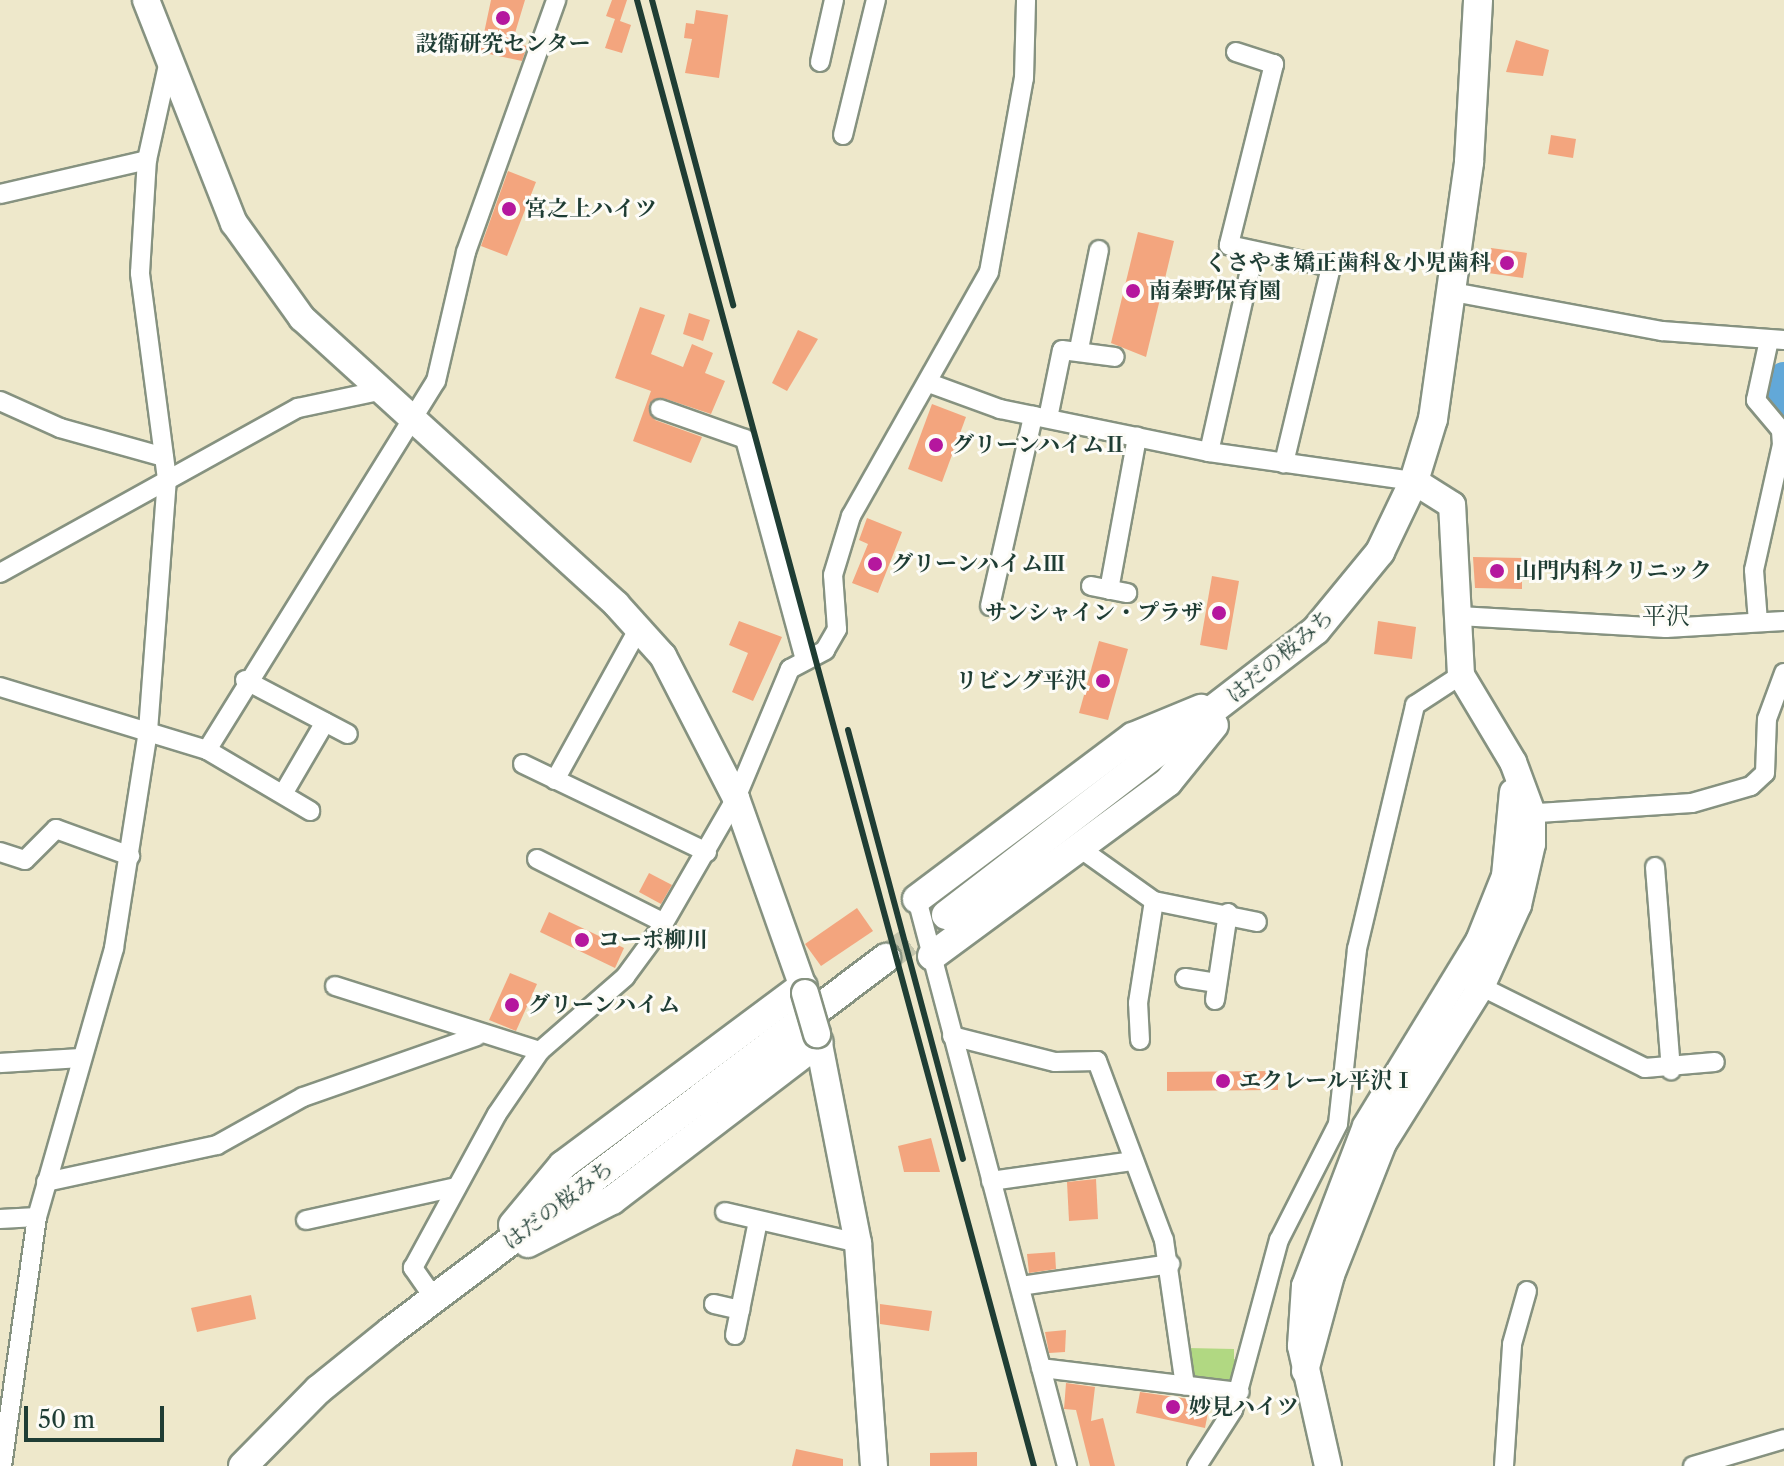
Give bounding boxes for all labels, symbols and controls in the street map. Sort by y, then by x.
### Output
marker: 設衛研究センター [494,9,512,27]
place label: 設衛研究センター [415,31,591,57]
place label: 宮之上ハイツ [525,196,657,222]
marker: 宮之上ハイツ [500,200,518,218]
place label: くさやま矯正歯科＆小児歯科 [1205,250,1491,276]
marker: くさやま矯正歯科＆小児歯科 [1498,254,1516,272]
place label: 南秦野保育園 [1149,278,1281,304]
marker: 南秦野保育園 [1124,282,1142,300]
place label: グリーンハイムⅡ [952,432,1128,458]
marker: グリーンハイムⅡ [927,436,945,454]
place label: グリーンハイムⅢ [891,551,1067,577]
marker: グリーンハイムⅢ [866,555,884,573]
place label: 山門内科クリニック [1515,558,1713,584]
marker: 山門内科クリニック [1486,560,1508,582]
place label: サンシャイン・プラザ [983,600,1203,626]
district label: 平沢 [1642,602,1690,630]
street label: はだの桜みち [1221,603,1339,709]
marker: サンシャイン・プラザ [1210,604,1228,622]
place label: リビング平沢 [955,668,1087,694]
marker: リビング平沢 [1094,672,1112,690]
place label: コーポ柳川 [598,927,708,953]
marker: コーポ柳川 [573,931,591,949]
place label: グリーンハイム [528,992,682,1018]
marker: グリーンハイム [503,996,521,1014]
place label: エクレール平沢Ⅰ [1239,1068,1415,1094]
marker: エクレール平沢Ⅰ [1214,1072,1232,1090]
street label: はだの桜みち [497,1155,619,1255]
scale bar [28,1390,168,1440]
place label: 妙見ハイツ [1189,1394,1299,1420]
marker: 妙見ハイツ [1164,1398,1182,1416]
text: 50 m [38,1405,95,1434]

